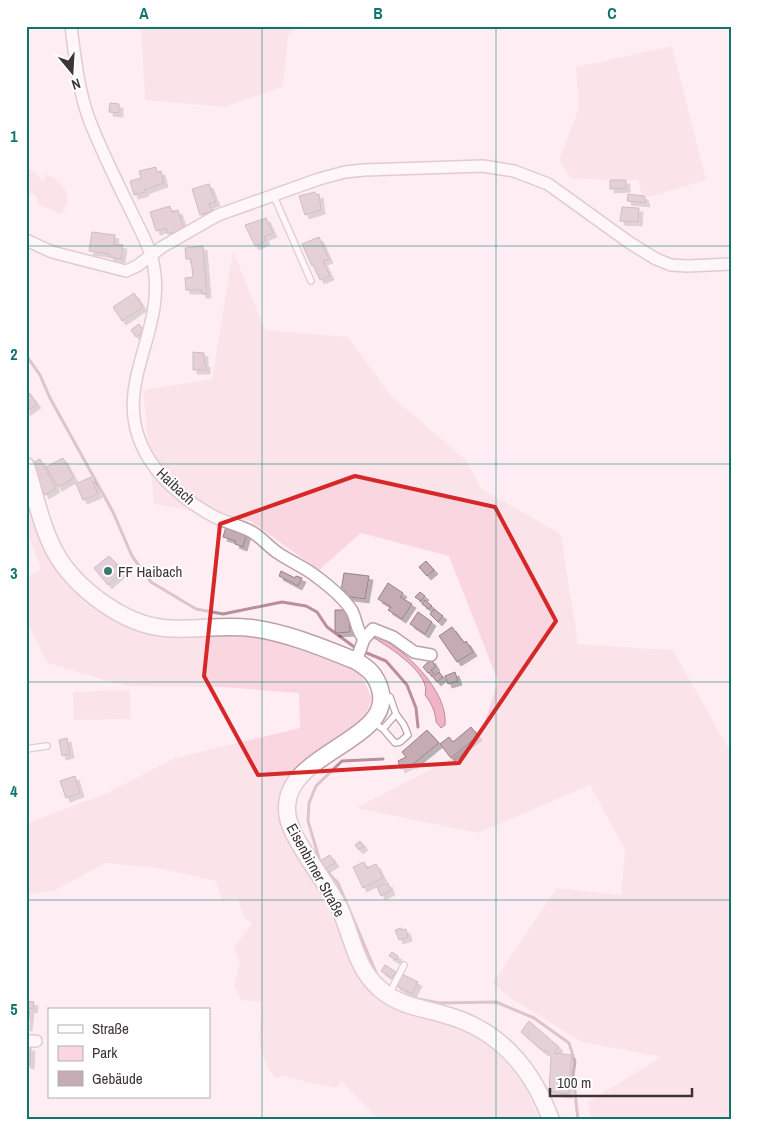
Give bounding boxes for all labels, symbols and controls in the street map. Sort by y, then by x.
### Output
text: A [139,2,149,24]
text: B [373,2,383,24]
text: C [607,2,617,24]
north arrow [48,48,98,98]
text: N [69,75,83,94]
text: 1 [10,125,18,147]
text: 2 [10,343,18,365]
street label: Haibach [152,463,200,509]
place label: FF Haibach [118,561,182,582]
text: 3 [10,562,18,584]
marker: FF Haibach [102,565,114,577]
text: 4 [10,780,18,802]
street label: Eisenbirner Straße [282,819,350,921]
text: 5 [10,998,18,1020]
legend [48,1008,210,1098]
text: Straße [92,1018,129,1039]
text: Park [92,1042,118,1063]
scale bar [550,1066,692,1098]
text: Gebäude [92,1068,143,1089]
text: 100 m [557,1072,591,1093]

